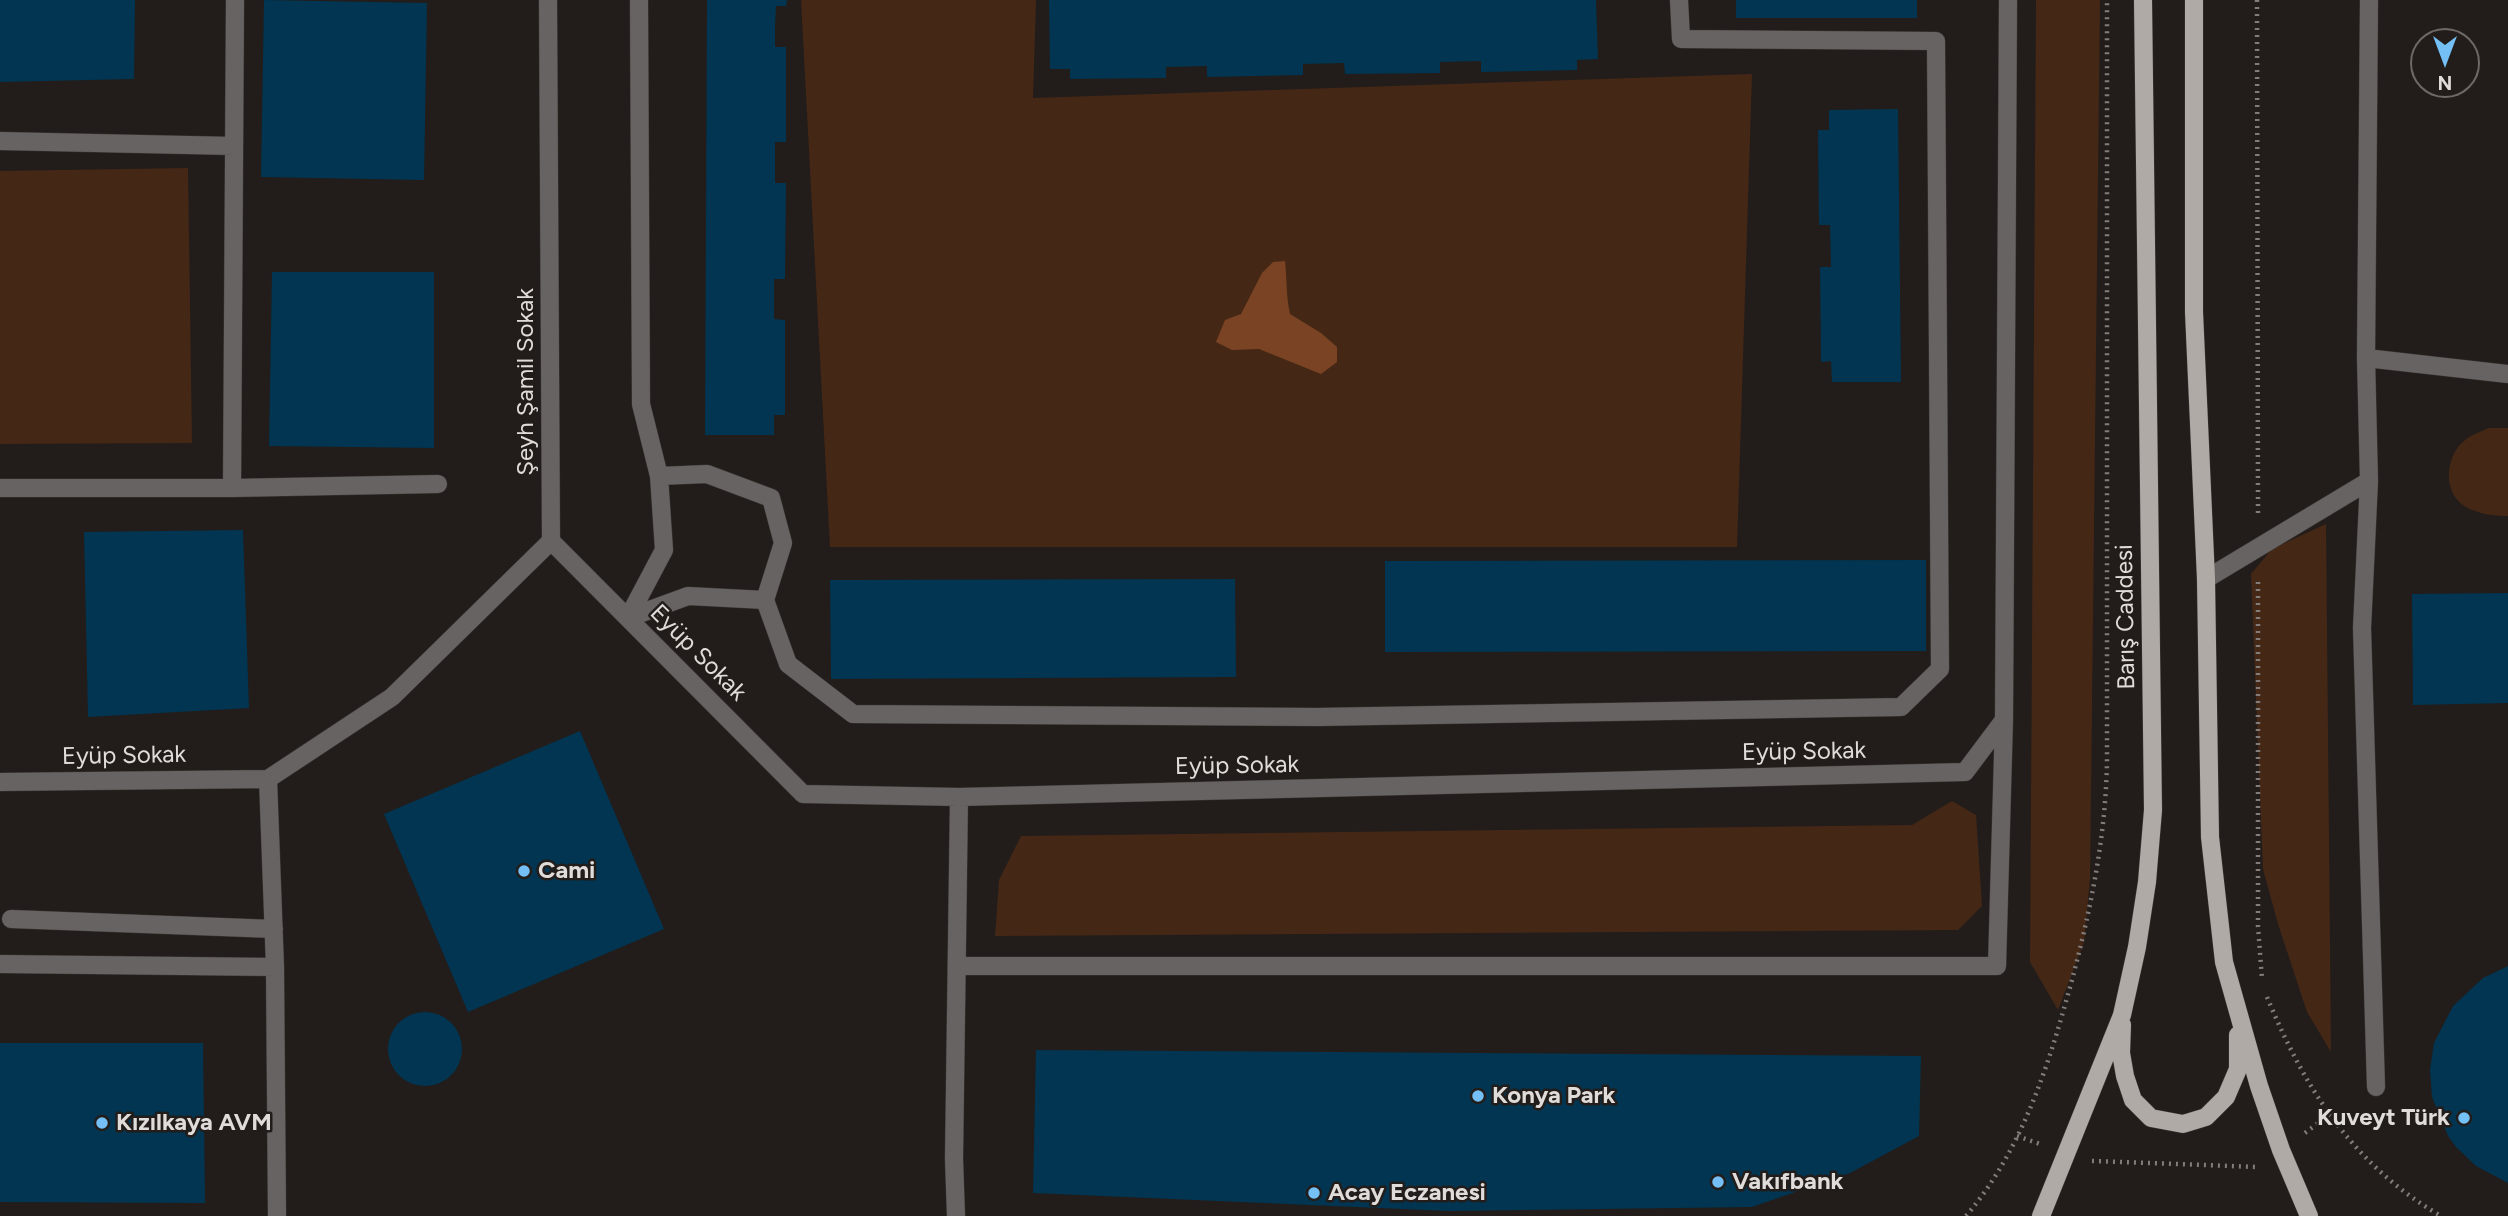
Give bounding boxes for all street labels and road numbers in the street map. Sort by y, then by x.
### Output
street label: Şeyh Şamil Sokak [512,288,540,476]
street label: Barış Caddesi [2110,544,2142,690]
street label: Eyüp Sokak [644,599,752,707]
street label: Eyüp Sokak [1742,737,1866,767]
street label: Eyüp Sokak [62,741,186,771]
street label: Eyüp Sokak [1175,751,1299,781]

